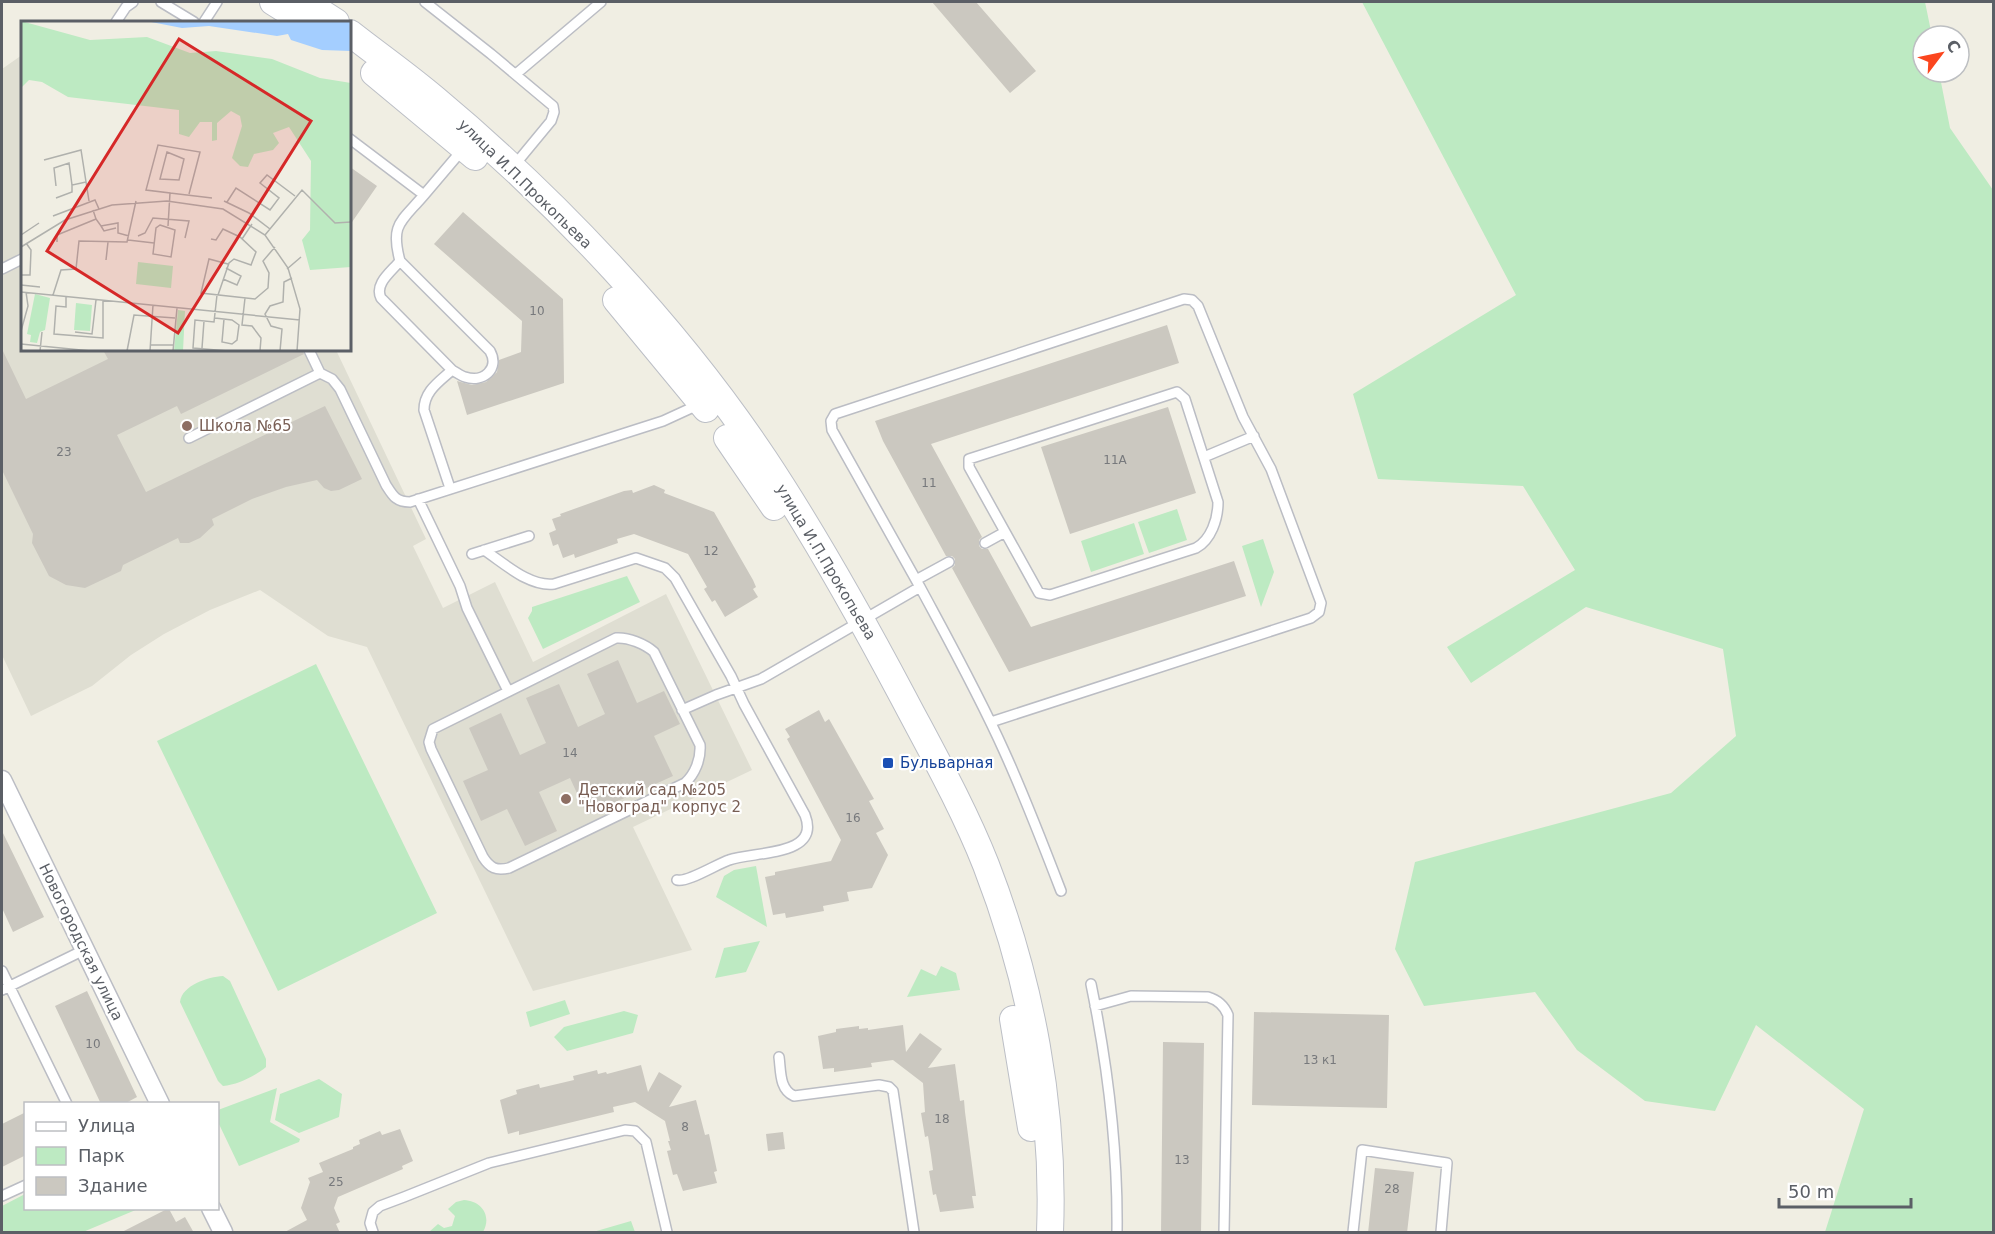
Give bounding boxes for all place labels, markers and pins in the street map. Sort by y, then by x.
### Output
place label: Школа №65 [199,417,292,435]
marker: Школа №65 [180,419,194,433]
place label: Бульварная [900,754,993,772]
marker: Бульварная [881,756,895,770]
place label: Детский сад №205 "Новоград" корпус 2 [578,781,741,816]
marker: Детский сад №205 "Новоград" корпус 2 [559,792,573,806]

